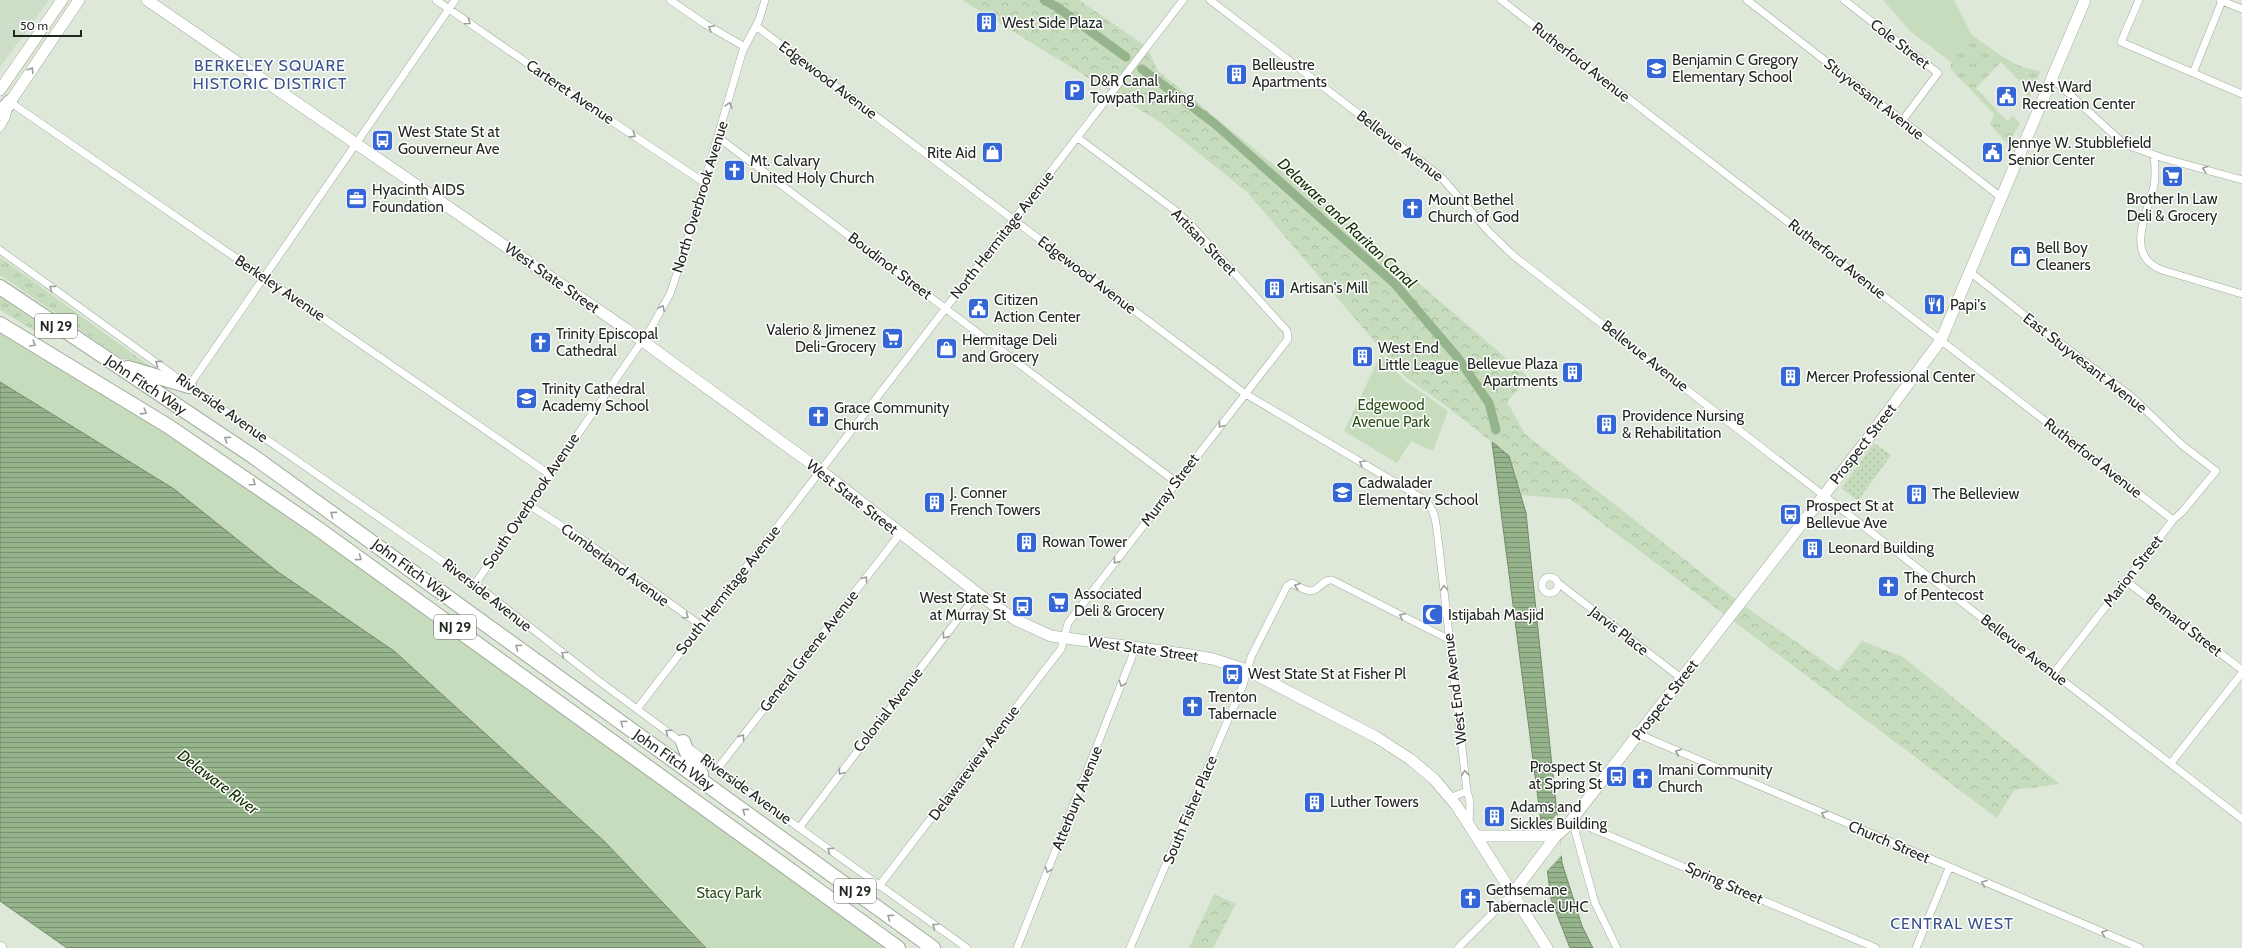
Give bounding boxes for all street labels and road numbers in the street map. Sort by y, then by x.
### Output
street label: Cole Street [1867,15,1933,73]
street label: Rutherford Avenue [1528,18,1634,106]
street label: Edgewood Avenue [775,37,881,123]
street label: Stuyvesant Avenue [1821,54,1928,144]
street label: Carteret Avenue [523,56,618,128]
street label: Bellevue Avenue [1353,107,1447,186]
street label: North Overbrook Avenue [668,118,732,275]
street label: North Hermitage Avenue [946,167,1058,303]
street label: Artisan Street [1168,205,1240,279]
street label: Rutherford Avenue [1784,215,1890,303]
street label: Boudinot Street [845,229,935,303]
street label: Edgewood Avenue [1034,232,1140,318]
street label: West State Street [501,239,603,317]
street label: Berkeley Avenue [231,251,329,325]
street label: East Stuyvesant Avenue [2020,309,2151,417]
road number: NJ 29 [35,314,77,338]
street label: Bellevue Avenue [1598,317,1692,396]
street label: John Fitch Way [101,351,190,419]
street label: Riverside Avenue [173,370,272,447]
street label: Prospect Street [1826,400,1900,488]
street label: Rutherford Avenue [2040,414,2146,502]
street label: South Overbrook Avenue [479,430,583,572]
street label: Murray Street [1137,450,1203,530]
street label: West State Street [803,456,901,538]
street label: Cumberland Avenue [557,520,673,610]
street label: South Hermitage Avenue [672,522,784,658]
street label: Marion Street [2100,532,2166,610]
street label: John Fitch Way [368,534,456,605]
street label: Riverside Avenue [439,555,535,636]
street label: General Greene Avenue [756,586,862,715]
street label: Bernard Street [2142,590,2226,660]
street label: Jarvis Place [1585,602,1652,660]
street label: Bellevue Avenue [1977,611,2071,690]
road number: NJ 29 [434,615,476,639]
street label: West State Street [1087,632,1199,666]
street label: West End Avenue [1439,632,1471,746]
street label: Prospect Street [1628,656,1702,744]
street label: Colonial Avenue [849,664,927,756]
street label: Delawareview Avenue [925,702,1023,824]
street label: John Fitch Way [629,725,718,795]
street label: Atterbury Avenue [1048,743,1106,853]
street label: Riverside Avenue [697,750,795,828]
street label: South Fisher Place [1159,753,1221,867]
street label: Church Street [1846,817,1932,867]
street label: Spring Street [1683,858,1765,908]
road number: NJ 29 [834,879,876,903]

